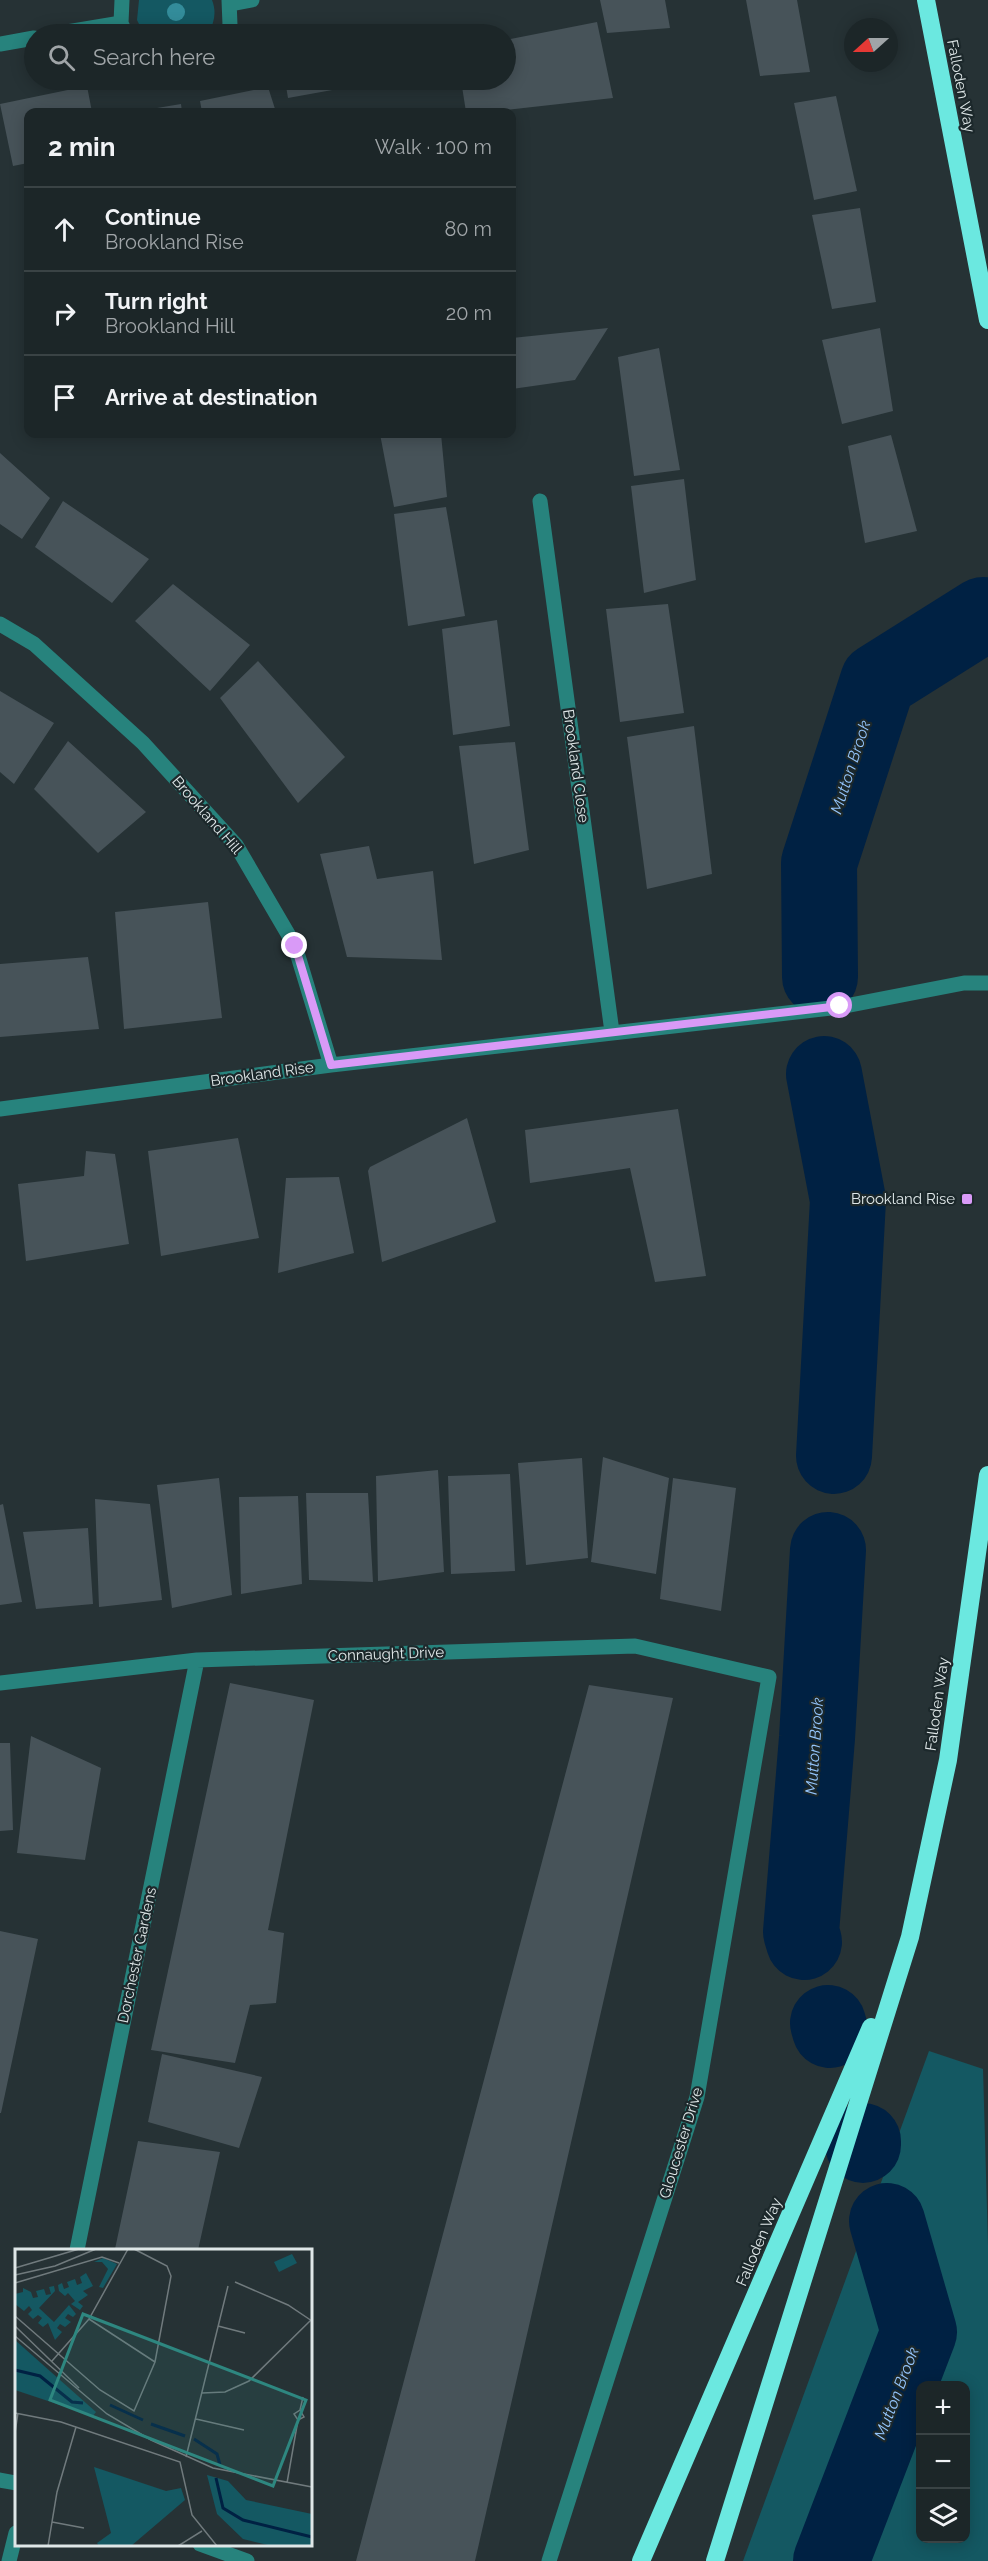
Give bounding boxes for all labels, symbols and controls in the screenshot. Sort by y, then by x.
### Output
north arrow [844,18,898,72]
search box [24,24,516,90]
street label: Falloden Way [943,38,979,134]
icon: search [45,41,78,74]
text: Search here [93,44,215,70]
text: 2 min [48,132,115,162]
text: Walk · 100 m [375,135,492,159]
text: Continue [105,204,201,230]
icon: ahead [48,213,81,246]
text: 80 m [444,217,492,241]
text: Brookland Rise [105,230,244,254]
text: Turn right [105,288,208,314]
icon: right [48,297,81,330]
text: 20 m [446,301,492,325]
text: Brookland Hill [105,314,235,338]
icon: arrive [48,381,81,414]
text: Arrive at destination [105,384,318,410]
street label: Brookland Close [559,708,593,824]
water label: Mutton Brook [826,718,875,816]
street label: Brookland Hill [168,772,246,858]
route end [281,932,307,958]
route start [826,992,852,1018]
street label: Brookland Rise [209,1058,315,1090]
place label: Brookland Rise [851,1190,955,1208]
marker: Brookland Rise [960,1192,974,1206]
street label: Connaught Drive [328,1643,445,1665]
street label: Falloden Way [922,1656,952,1752]
water label: Mutton Brook [802,1696,827,1795]
street label: Dorchester Gardens [114,1886,160,2024]
street label: Gloucester Drive [656,2085,706,2201]
street label: Falloden Way [732,2195,786,2289]
inset map [15,2249,312,2546]
water label: Mutton Brook [870,2344,923,2442]
map controls [916,2381,970,2543]
button: + [916,2381,970,2435]
button: − [916,2435,970,2489]
button: layers [916,2489,970,2543]

